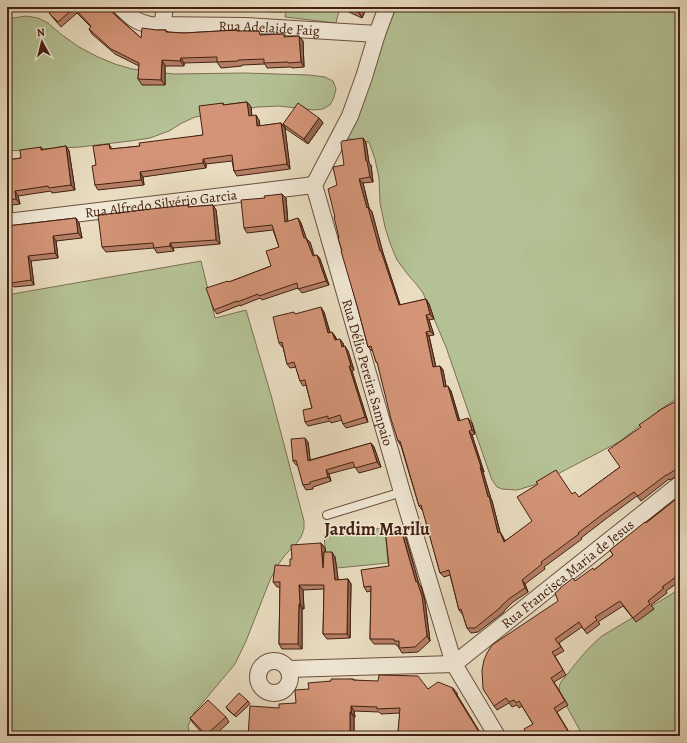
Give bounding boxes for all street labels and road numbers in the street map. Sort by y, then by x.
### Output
street label: Rua Adelaide Faig [218,17,320,40]
street label: Rua Alfredo Silvério Garcia [84,185,239,223]
street label: Rua Délio Pereira Sampaio [337,297,397,448]
street label: Rua Francisca Maria de Jesus [497,515,638,633]

